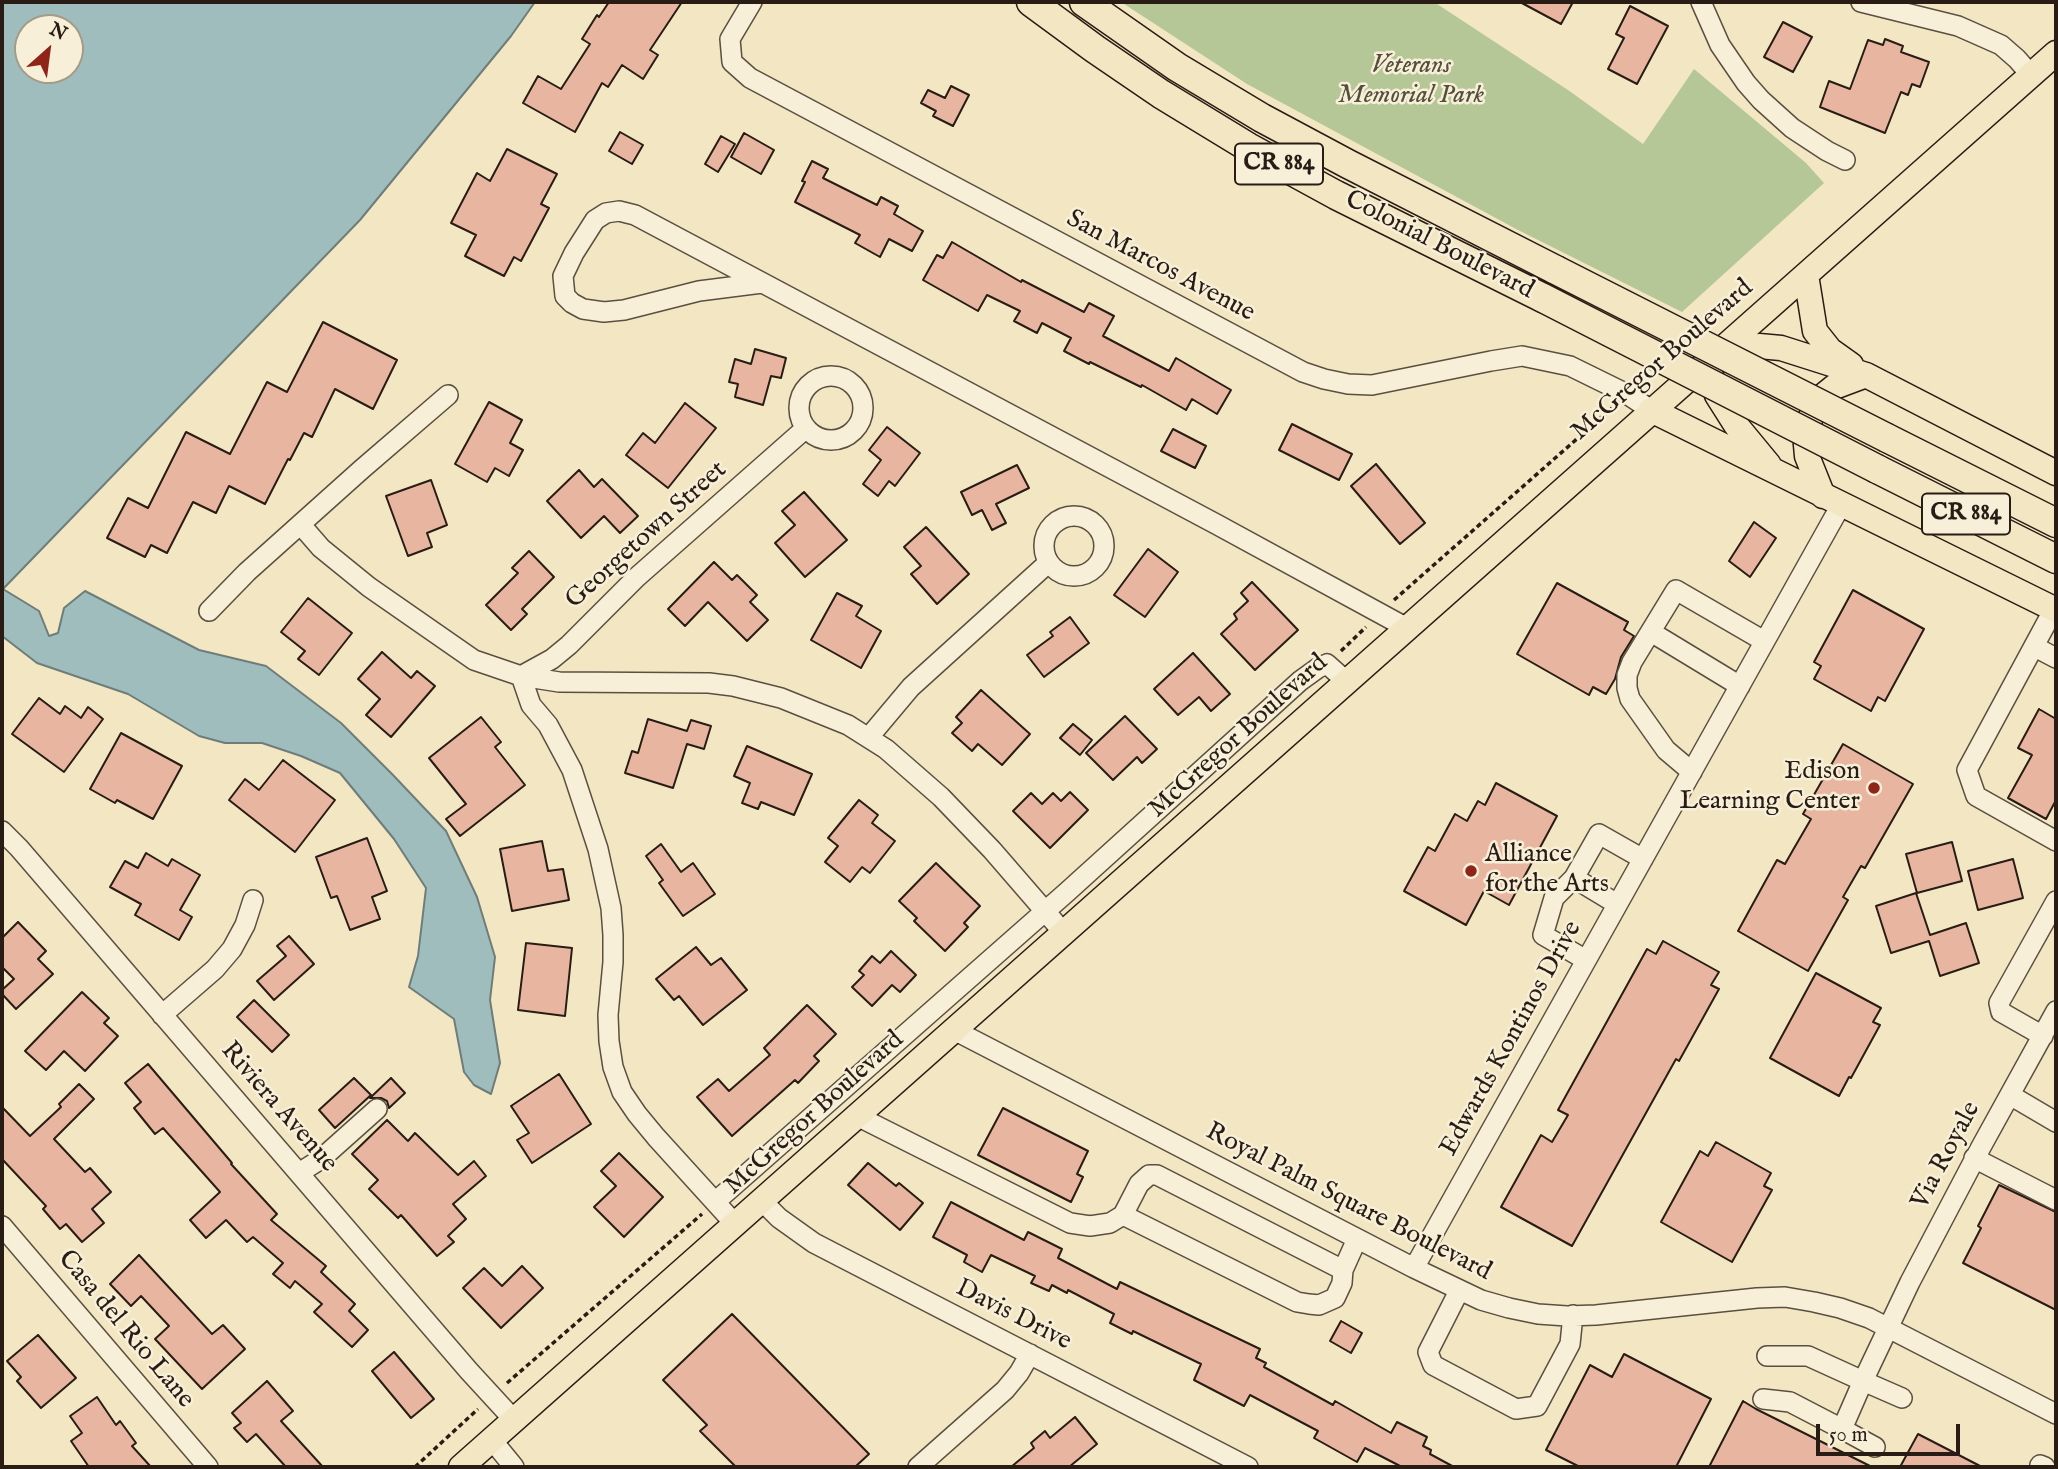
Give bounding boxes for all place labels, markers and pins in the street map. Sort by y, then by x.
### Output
place label: Edison Learning Center [1679,757,1860,818]
marker: Edison Learning Center [1866,780,1882,796]
place label: Alliance for the Arts [1485,840,1609,902]
marker: Alliance for the Arts [1463,863,1479,879]

